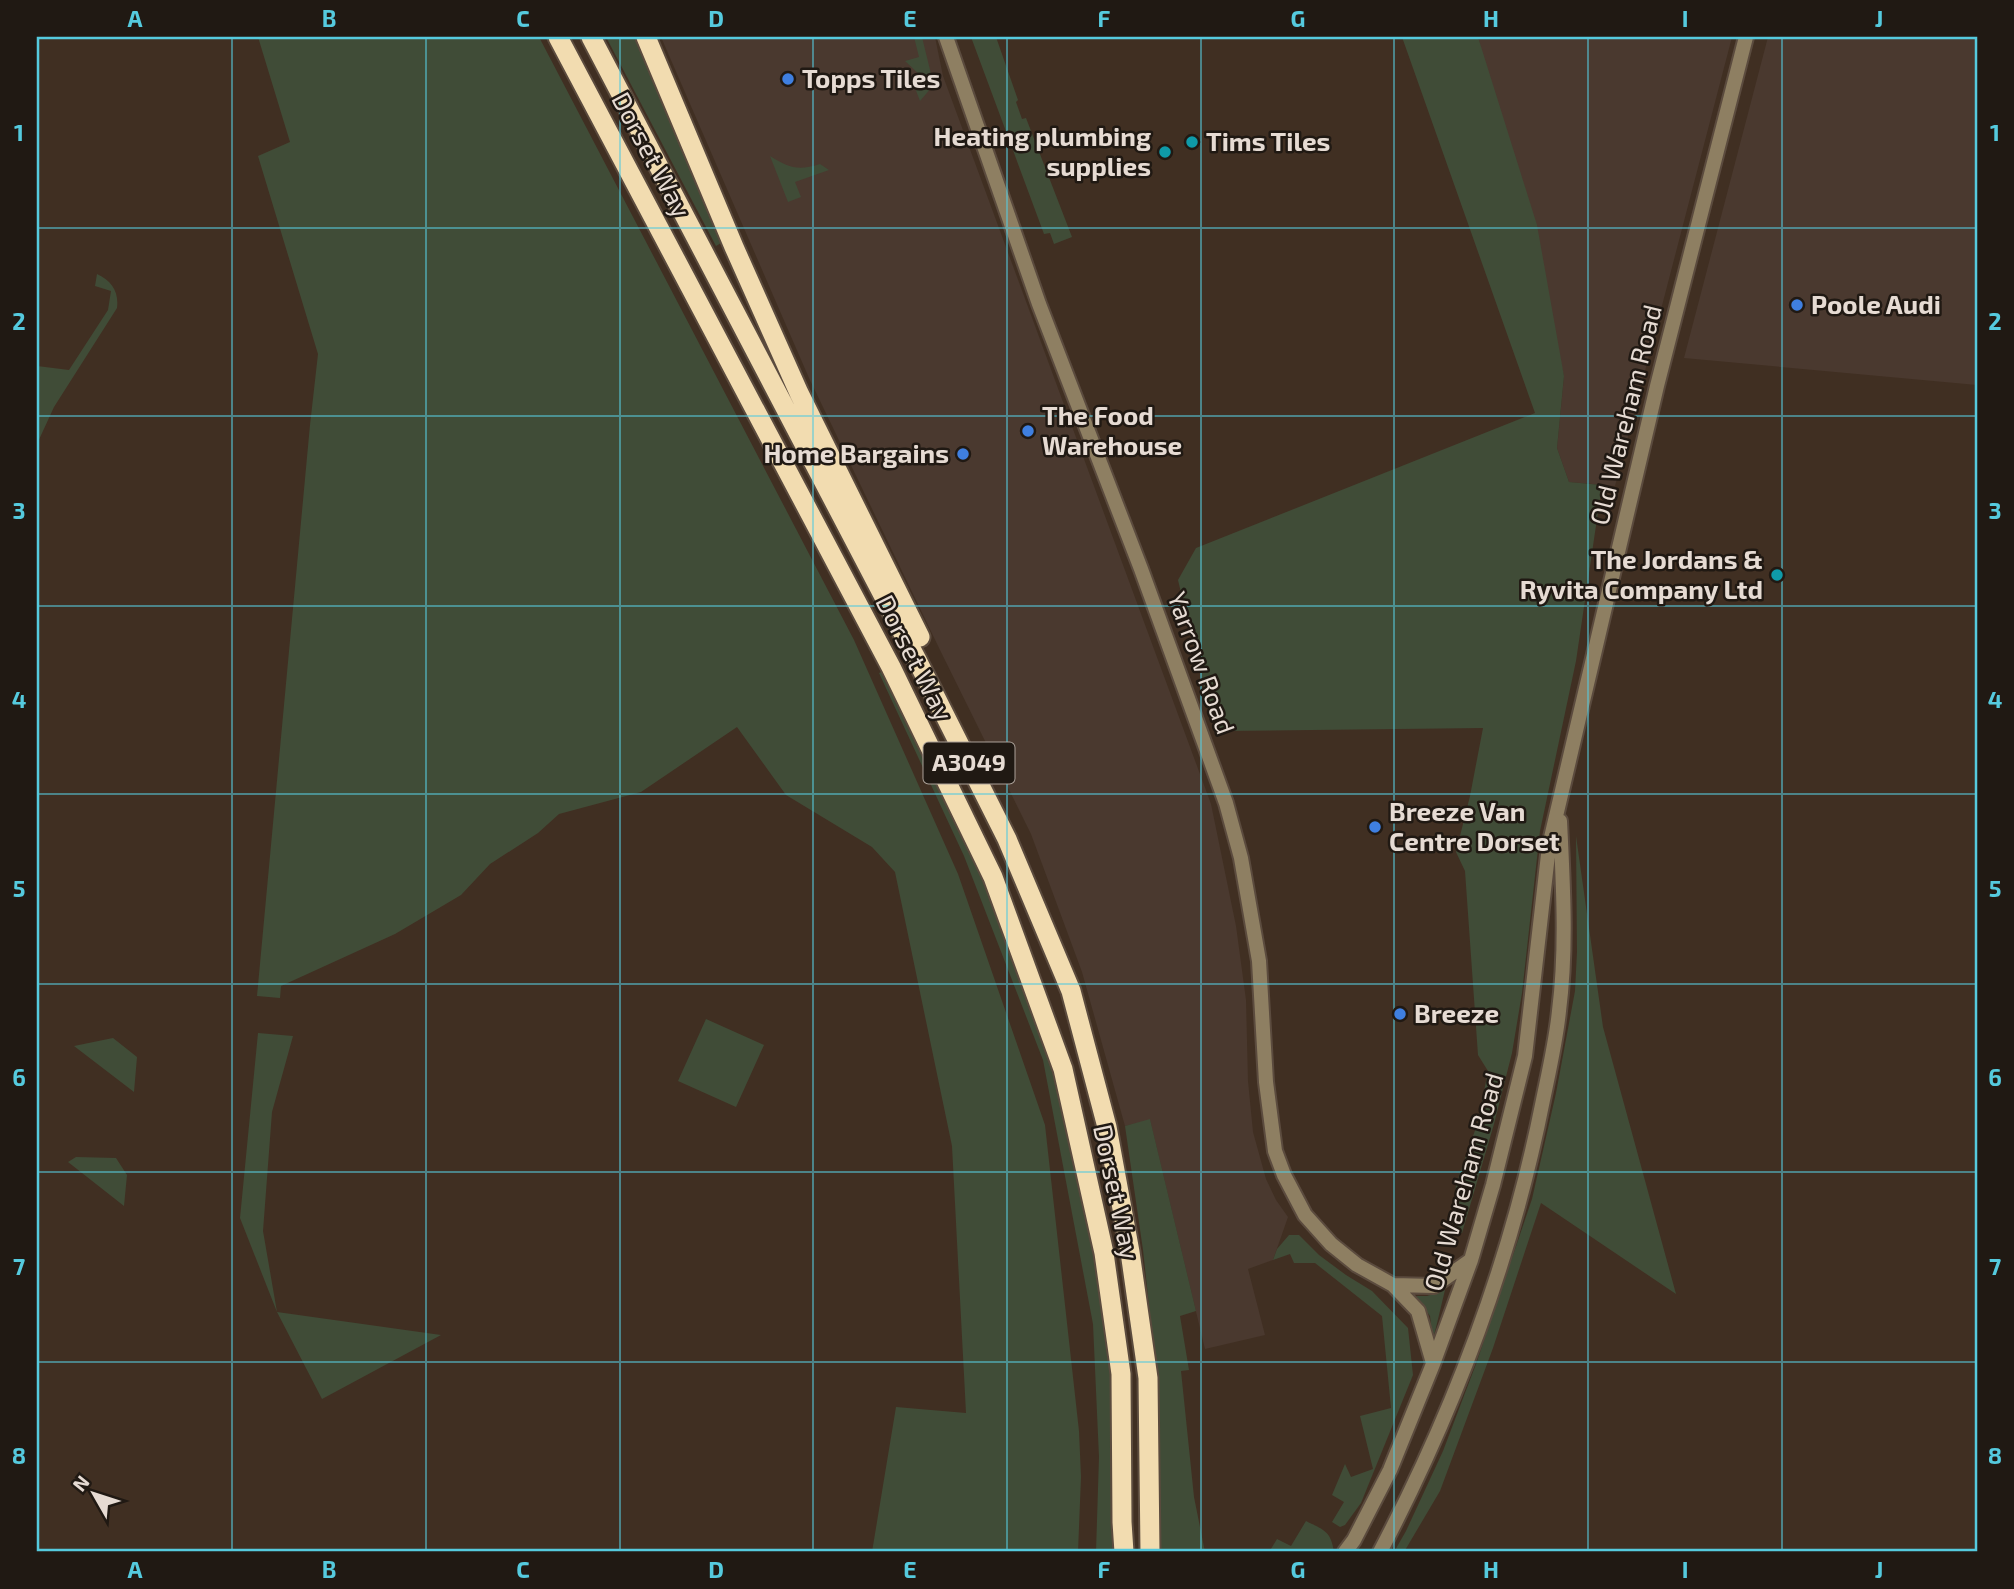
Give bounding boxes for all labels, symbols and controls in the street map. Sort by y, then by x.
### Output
text: A [127,4,143,32]
text: B [322,4,336,32]
text: C [516,4,530,32]
text: D [708,4,724,32]
text: E [903,4,917,32]
text: F [1098,4,1111,32]
text: G [1291,4,1305,32]
text: H [1483,4,1499,32]
text: I [1682,4,1688,32]
text: J [1875,4,1883,32]
place label: Topps Tiles [802,62,940,93]
marker: Topps Tiles [780,71,796,87]
street label: Dorset Way [606,86,698,222]
text: 1 [14,118,24,146]
text: 1 [1990,118,2000,146]
place label: Heating plumbing supplies [934,120,1151,181]
place label: Tims Tiles [1206,125,1330,156]
marker: Tims Tiles [1184,134,1200,150]
marker: Heating plumbing supplies [1157,144,1173,160]
place label: Poole Audi [1811,288,1941,319]
marker: Poole Audi [1789,297,1805,313]
street label: Old Wareham Road [1582,301,1667,528]
text: 2 [12,307,26,335]
text: 2 [1988,307,2002,335]
place label: The Food Warehouse [1042,399,1182,460]
marker: The Food Warehouse [1020,423,1036,439]
place label: Home Bargains [764,437,949,468]
marker: Home Bargains [955,446,971,462]
text: 3 [12,496,26,524]
text: 3 [1988,496,2002,524]
place label: The Jordans & Ryvita Company Ltd [1520,543,1763,605]
marker: The Jordans & Ryvita Company Ltd [1769,567,1785,583]
street label: Yarrow Road [1162,587,1243,738]
street label: Dorset Way [870,589,960,726]
text: 4 [12,685,26,713]
text: 4 [1988,685,2002,713]
road number: A3049 [923,742,1014,784]
place label: Breeze Van Centre Dorset [1389,795,1560,856]
marker: Breeze Van Centre Dorset [1367,819,1383,835]
text: 5 [13,874,25,902]
text: 5 [1989,874,2001,902]
place label: Breeze [1414,997,1499,1028]
marker: Breeze [1392,1006,1408,1022]
text: 6 [12,1063,26,1091]
text: 6 [1988,1063,2002,1091]
street label: Old Wareham Road [1417,1069,1509,1294]
street label: Dorset Way [1088,1121,1147,1262]
text: 7 [13,1252,25,1280]
text: 7 [1989,1252,2001,1280]
text: 8 [12,1441,26,1469]
text: 8 [1988,1441,2002,1469]
north arrow [60,1460,130,1530]
text: N [67,1470,94,1496]
text: A [127,1555,143,1583]
text: B [322,1555,336,1583]
text: C [516,1555,530,1583]
text: D [708,1555,724,1583]
text: E [903,1555,917,1583]
text: F [1098,1555,1111,1583]
text: G [1291,1555,1305,1583]
text: H [1483,1555,1499,1583]
text: I [1682,1555,1688,1583]
text: J [1875,1555,1883,1583]

